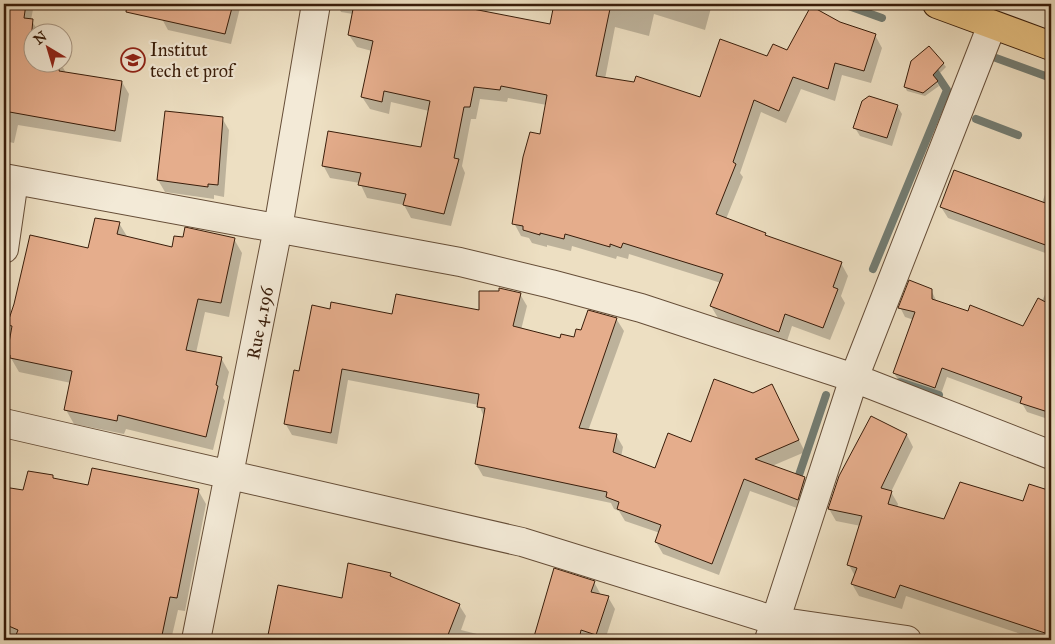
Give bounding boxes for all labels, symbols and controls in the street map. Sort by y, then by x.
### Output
north arrow [22,22,72,72]
text: N [30,28,50,49]
place label: Institut tech et prof [150,39,237,82]
school or university icon: Institut tech et prof [120,47,146,73]
street label: Rue 4.196 [242,284,278,361]

